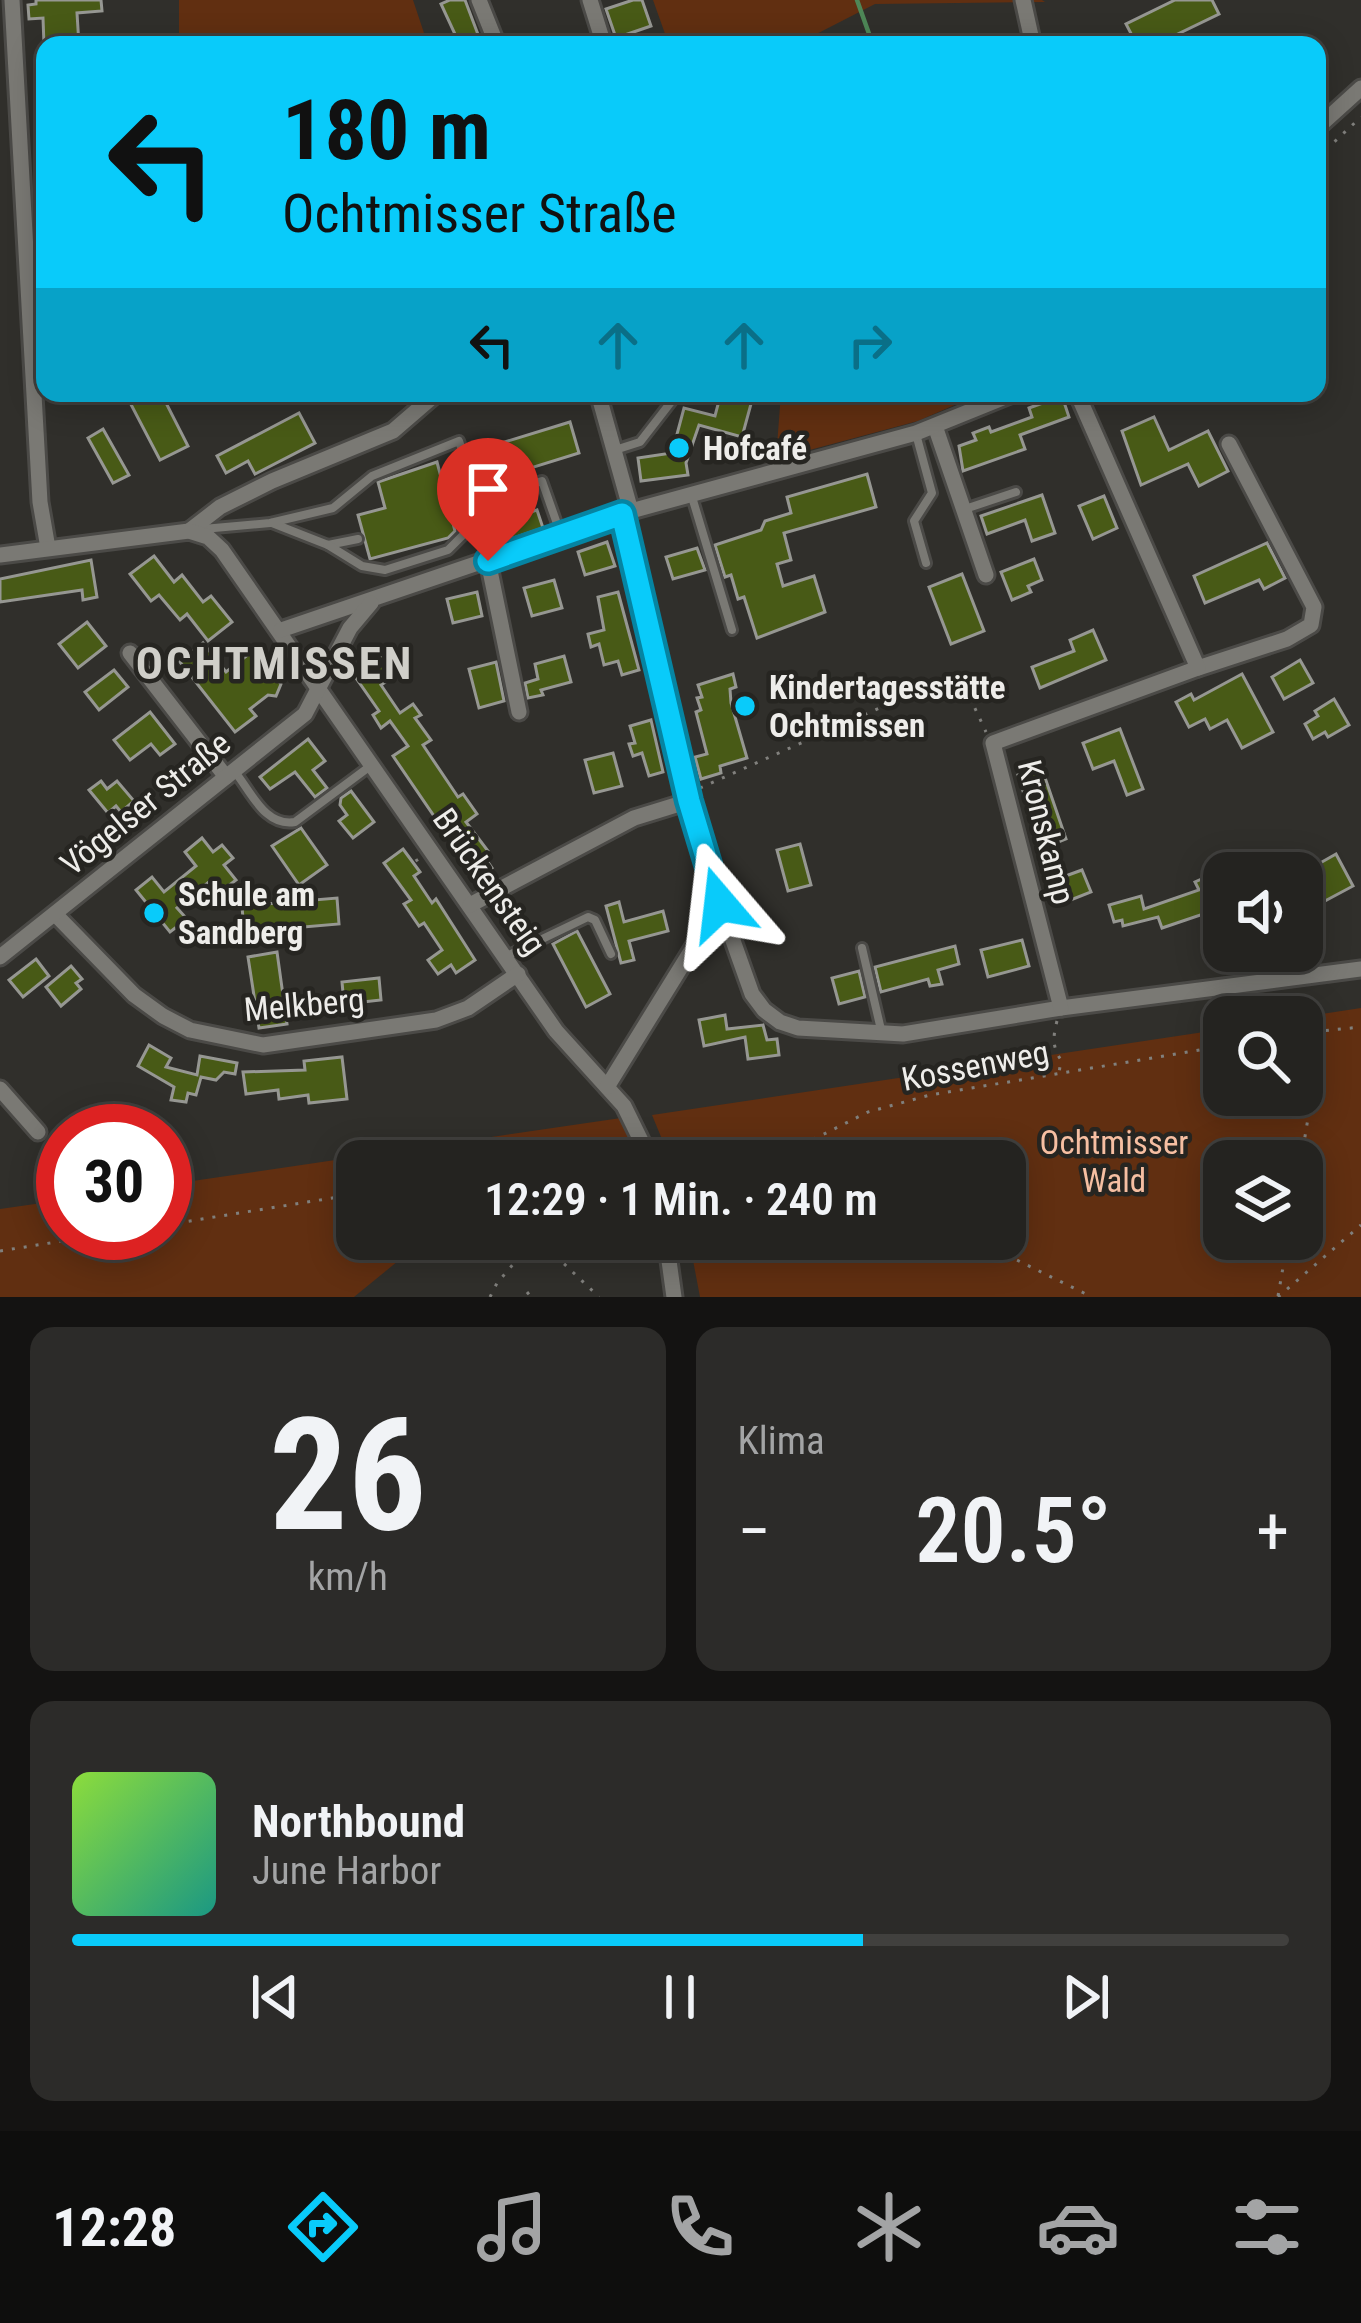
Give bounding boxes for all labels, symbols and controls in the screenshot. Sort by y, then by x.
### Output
text: 180 m [282,81,491,180]
icon: left [84,84,240,240]
text: Ochtmisser Straße [282,182,677,245]
icon: left [459,312,525,378]
icon: ahead [585,312,651,378]
icon: ahead [711,312,777,378]
icon: right [837,312,903,378]
place label: Hofcafé [703,429,807,468]
marker: Hofcafé [666,435,692,461]
pin [437,438,539,561]
icon: arrive [455,456,521,522]
district label: OCHTMISSEN [136,637,414,690]
place label: Kindertagesstätte Ochtmissen [769,668,1005,745]
marker: Kindertagesstätte Ochtmissen [732,693,758,719]
street label: Vögelser Straße [53,723,238,884]
street label: Kronskamp [1010,756,1083,908]
street label: Brückensteig [425,801,554,962]
position arrow [657,841,783,967]
map controls [1203,852,1323,1260]
button: sound [1203,852,1323,972]
place label: Schule am Sandberg [178,875,315,952]
marker: Schule am Sandberg [141,900,167,926]
street label: Melkberg [242,980,366,1029]
button: search [1203,996,1323,1116]
street label: Kossenweg [898,1032,1052,1099]
speed limit sign: 30 [36,1104,192,1260]
park label: Ochtmisser Wald [1040,1123,1188,1200]
button: layers [1203,1140,1323,1260]
text: 12:29 · 1 Min. · 240 m [484,1173,878,1226]
text: 26 [269,1384,427,1567]
text: Klima [738,1418,825,1464]
text: 20.5° [915,1479,1111,1584]
text: − [738,1493,771,1570]
text: + [1256,1493,1289,1570]
text: km/h [308,1554,388,1600]
text: Northbound [252,1795,465,1848]
text: June Harbor [252,1848,441,1894]
icon: previous [242,1964,308,2030]
icon: pause [647,1964,713,2030]
icon: next [1053,1964,1119,2030]
icon: directions [281,2185,365,2269]
icon: music [470,2185,554,2269]
icon: phone [658,2185,742,2269]
icon: climate [847,2185,931,2269]
icon: car [1036,2185,1120,2269]
icon: filters [1225,2185,1309,2269]
text: 12:28 [52,2196,176,2259]

